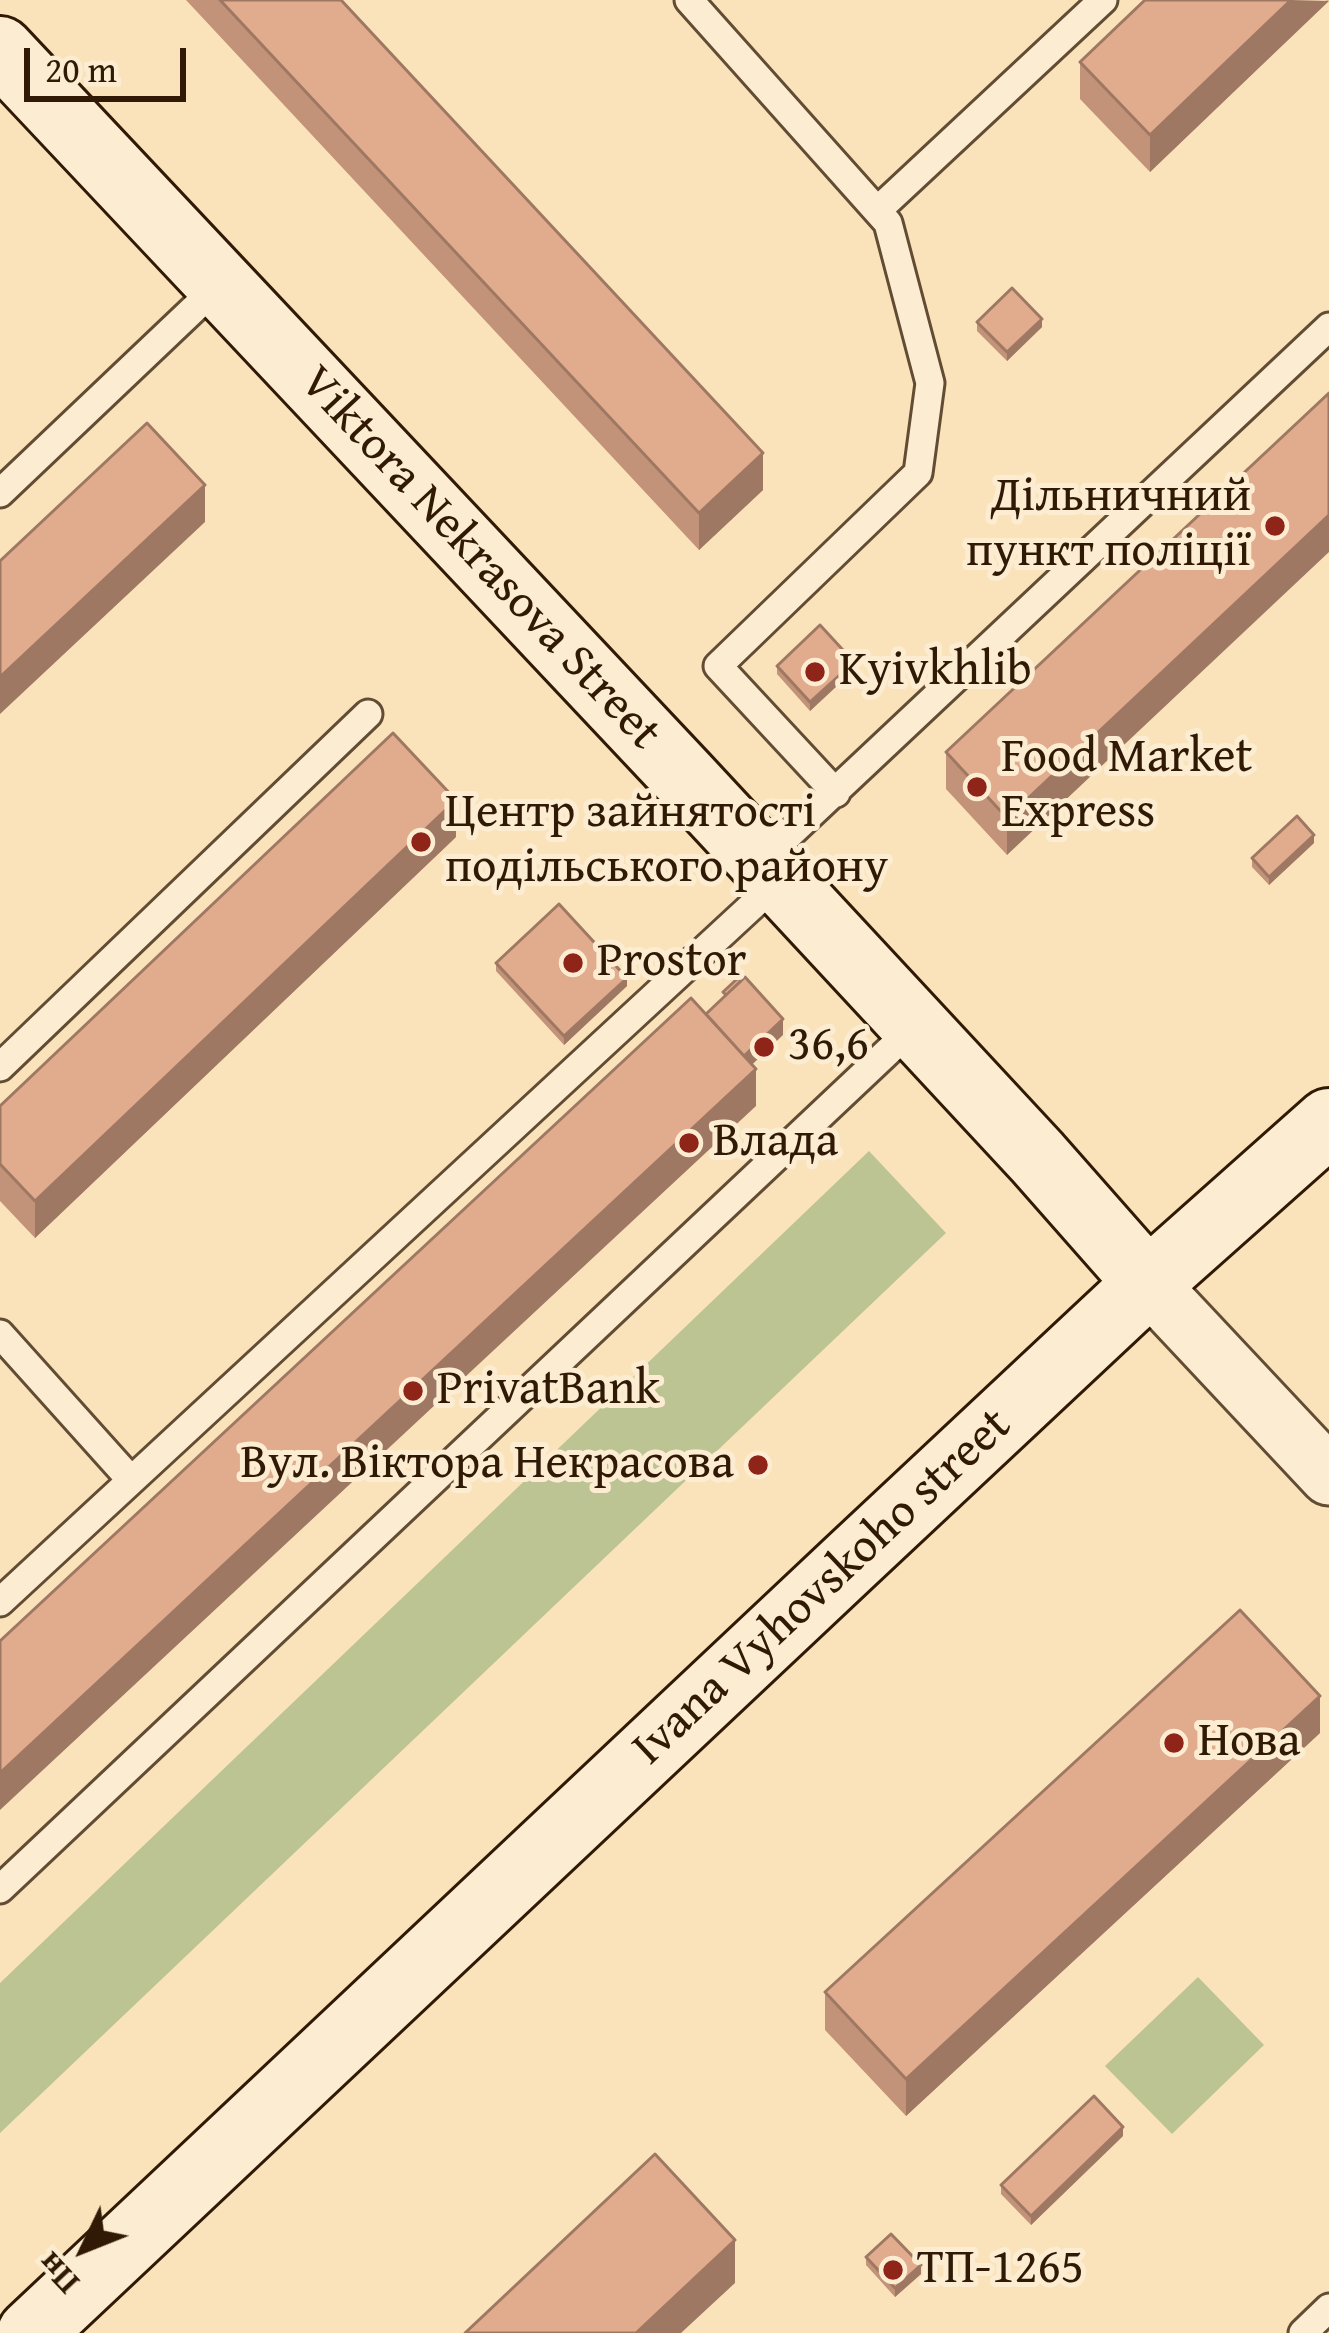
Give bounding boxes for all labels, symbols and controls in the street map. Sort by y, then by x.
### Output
scale bar [30,24,192,98]
text: 20 m [45,42,117,95]
street label: Viktora Nekrasova Street [286,355,672,763]
place label: Дільничний пункт поліції [966,469,1251,582]
marker: Дільничний пункт поліції [1262,513,1288,539]
place label: Kyivkhlib [839,643,1032,701]
marker: Kyivkhlib [802,659,828,685]
place label: Food Market Express [1001,730,1252,843]
marker: Food Market Express [964,774,990,800]
place label: Центр зайнятості подільського району [445,785,888,898]
marker: Центр зайнятості подільського району [408,829,434,855]
place label: Prostor [597,934,747,992]
marker: Prostor [560,950,586,976]
place label: 36,6 [788,1018,869,1076]
marker: 36,6 [751,1034,777,1060]
place label: Влада [713,1114,838,1172]
marker: Влада [676,1130,702,1156]
place label: PrivatBank [437,1362,660,1420]
marker: PrivatBank [400,1378,426,1404]
street label: Ivana Vyhovskoho street [622,1398,1024,1778]
place label: Вул. Віктора Некрасова [241,1436,734,1494]
marker: Вул. Віктора Некрасова [745,1452,771,1478]
place label: Нова [1198,1714,1301,1772]
marker: Нова [1161,1730,1187,1756]
north arrow [24,2189,144,2309]
place label: ТП-1265 [917,2241,1084,2299]
text: Пн [26,2242,90,2305]
marker: ТП-1265 [880,2257,906,2283]

